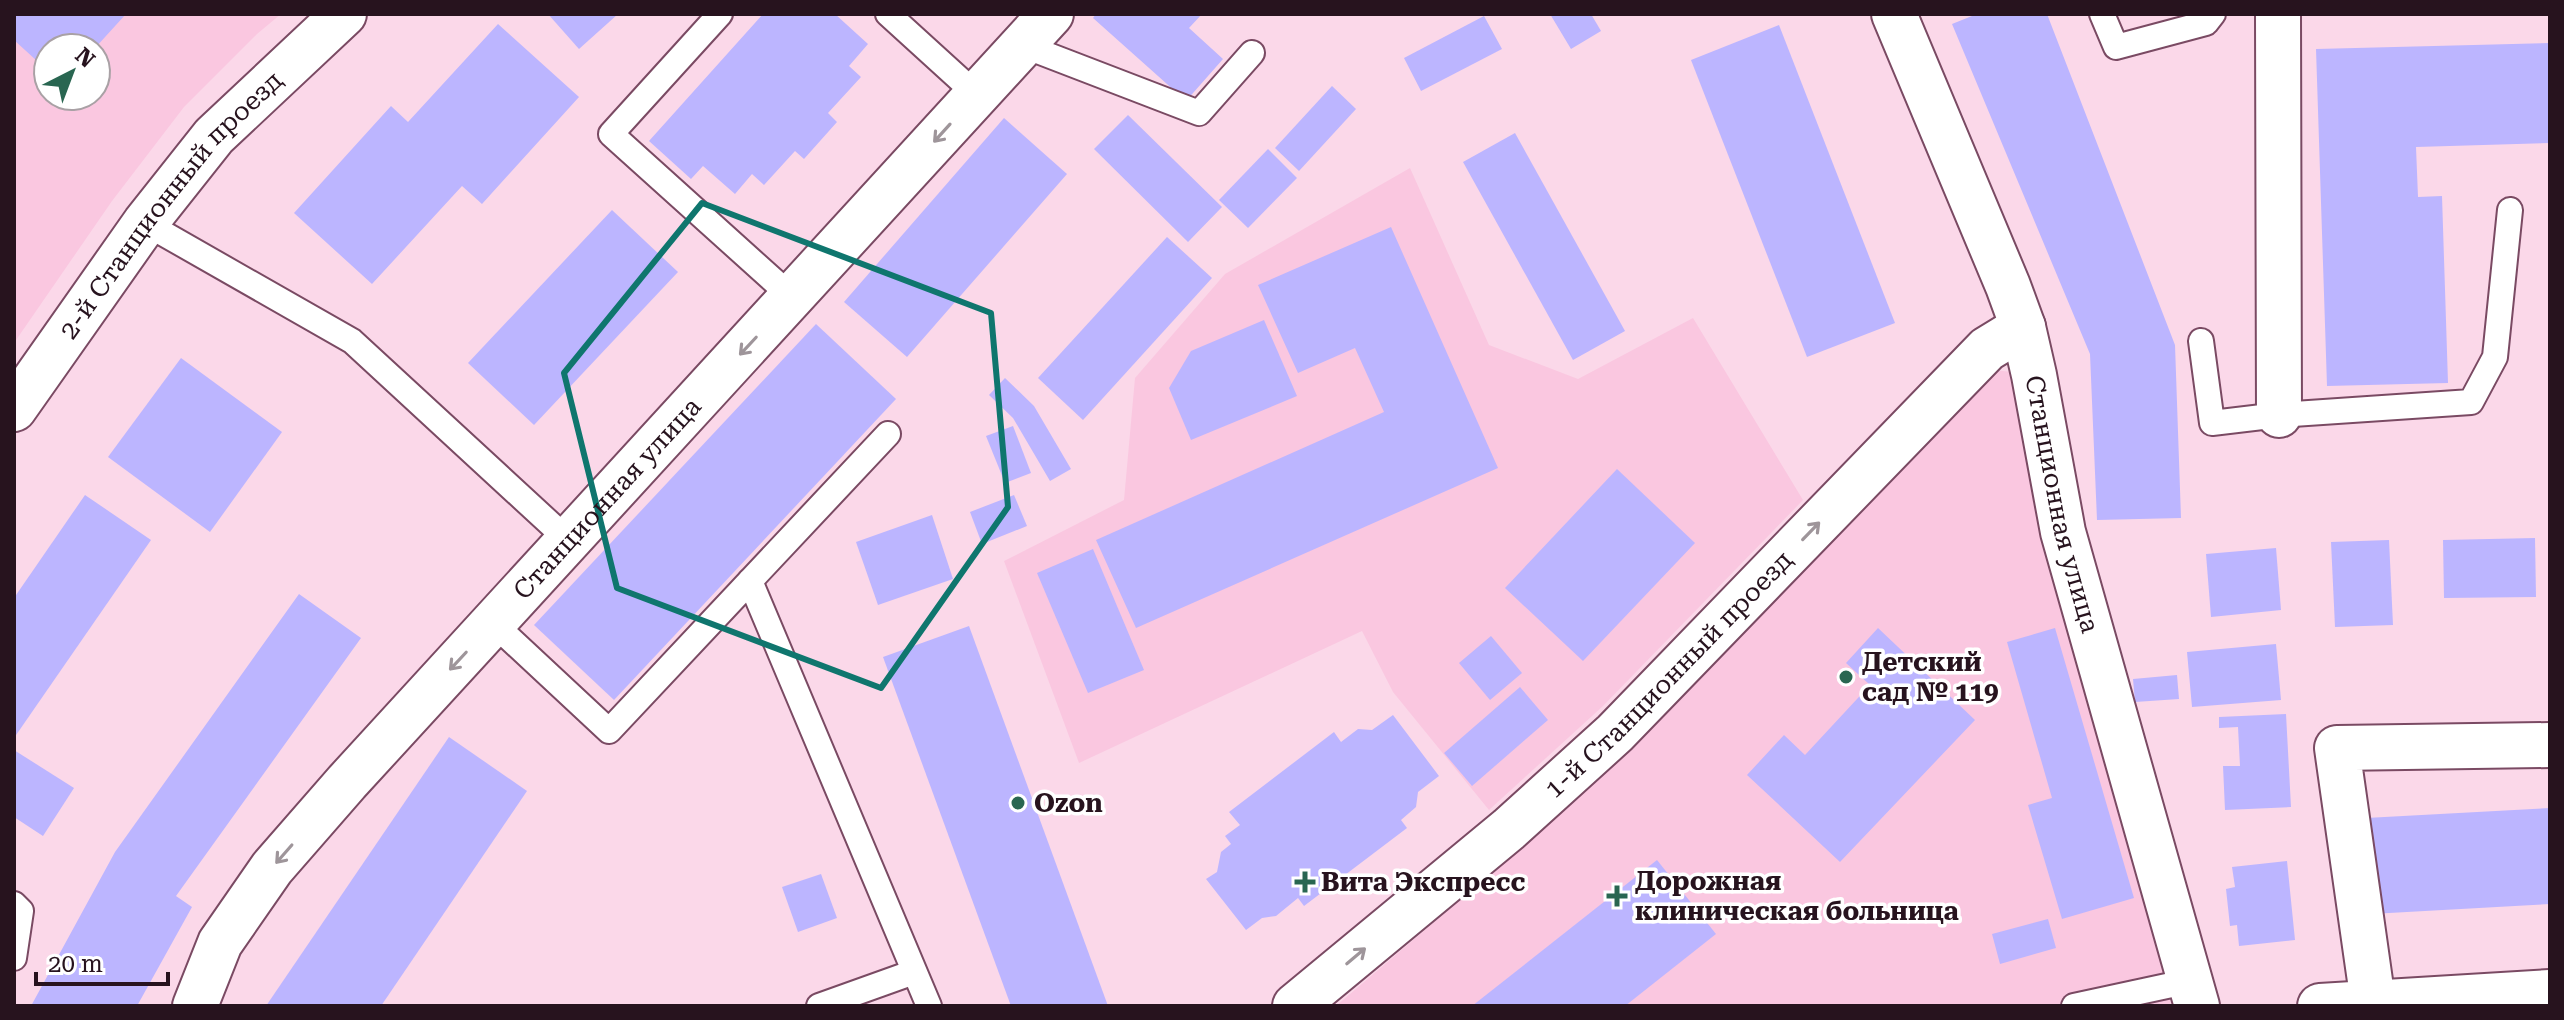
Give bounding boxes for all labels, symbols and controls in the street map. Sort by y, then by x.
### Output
north arrow [32,32,112,112]
text: N [70,43,100,73]
street label: 2-й Станционный проезд [53,65,288,345]
one-way arrow [933,123,951,143]
one-way arrow [740,336,758,356]
street label: Станционная улица [2019,373,2106,636]
street label: Станционная улица [507,391,707,605]
one-way arrow [1801,522,1820,541]
street label: 1-й Станционный проезд [1539,545,1798,804]
place label: Детский сад № 119 [1862,647,1999,707]
one-way arrow [449,651,468,671]
marker: Детский сад № 119 [1837,668,1855,686]
place label: Ozon [1034,788,1103,818]
marker: Ozon [1009,794,1027,812]
one-way arrow [275,843,293,863]
place label: Дорожная клиническая больница [1635,866,1959,926]
place label: Вита Экспресс [1321,867,1525,897]
marker: Вита Экспресс [1296,873,1314,891]
marker: Дорожная клиническая больница [1606,885,1628,907]
scale bar [36,936,168,986]
one-way arrow [1345,947,1365,965]
text: 20 m [48,950,103,978]

